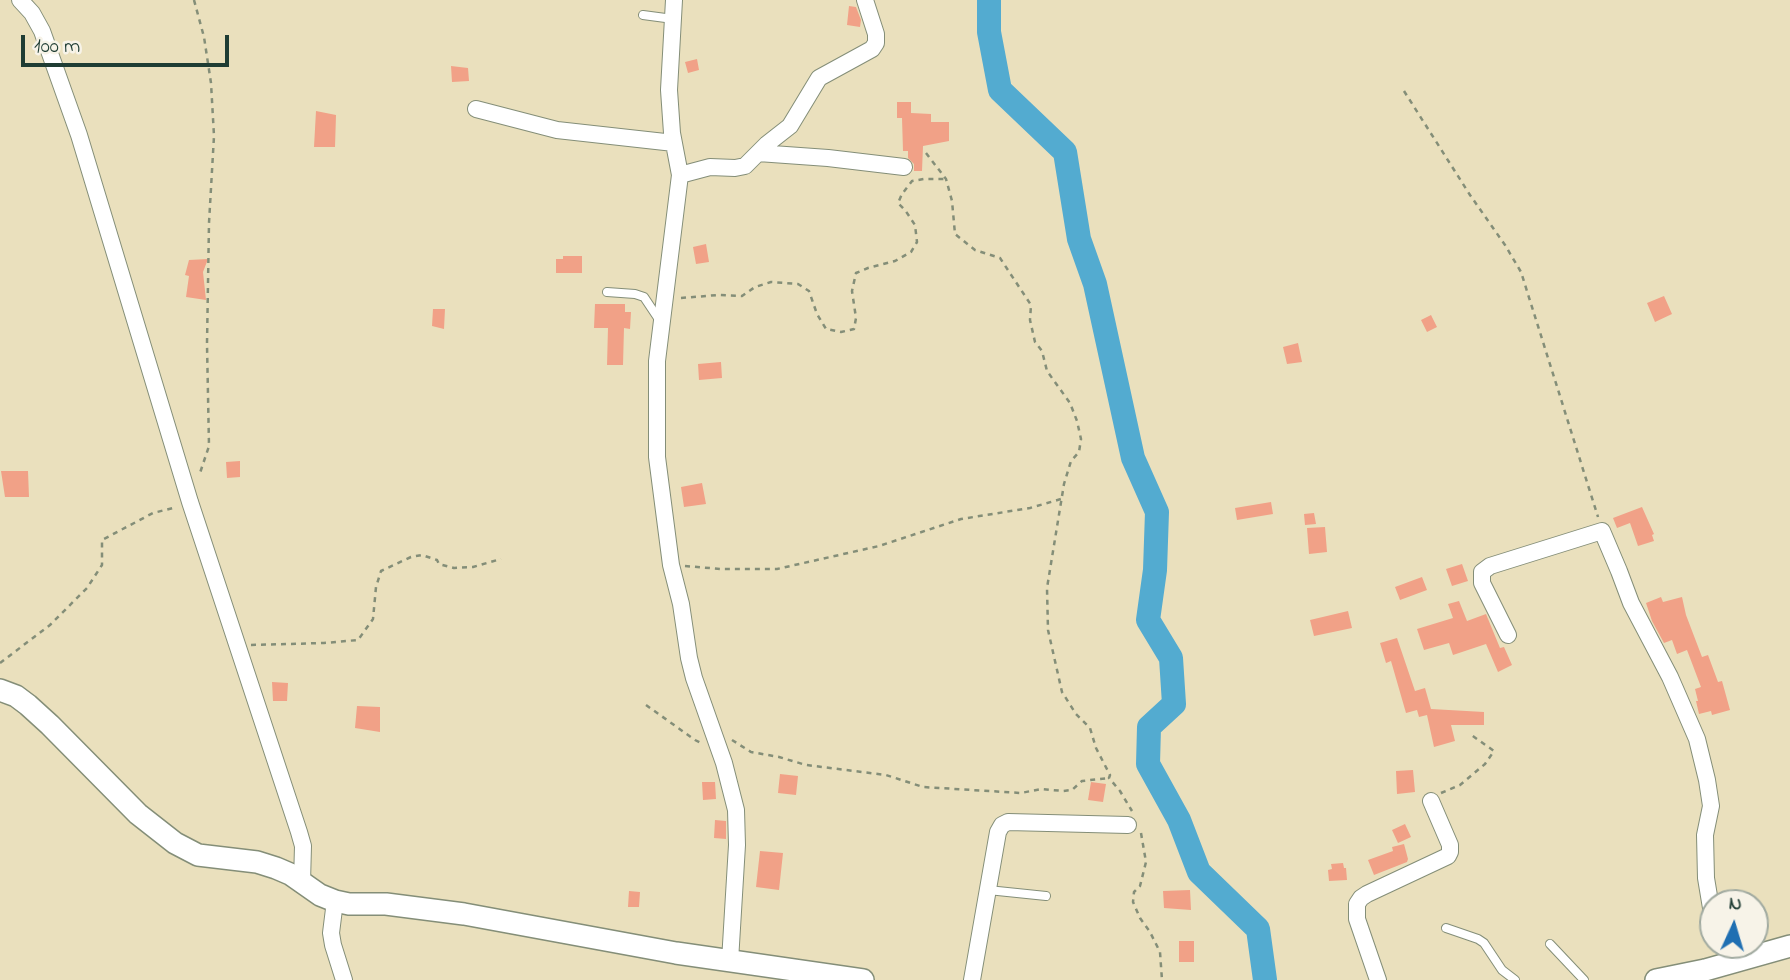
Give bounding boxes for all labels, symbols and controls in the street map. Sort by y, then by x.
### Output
scale bar [24,21,233,65]
text: 100 m [34,32,80,62]
north arrow [1699,889,1769,959]
text: N [1728,891,1743,918]

